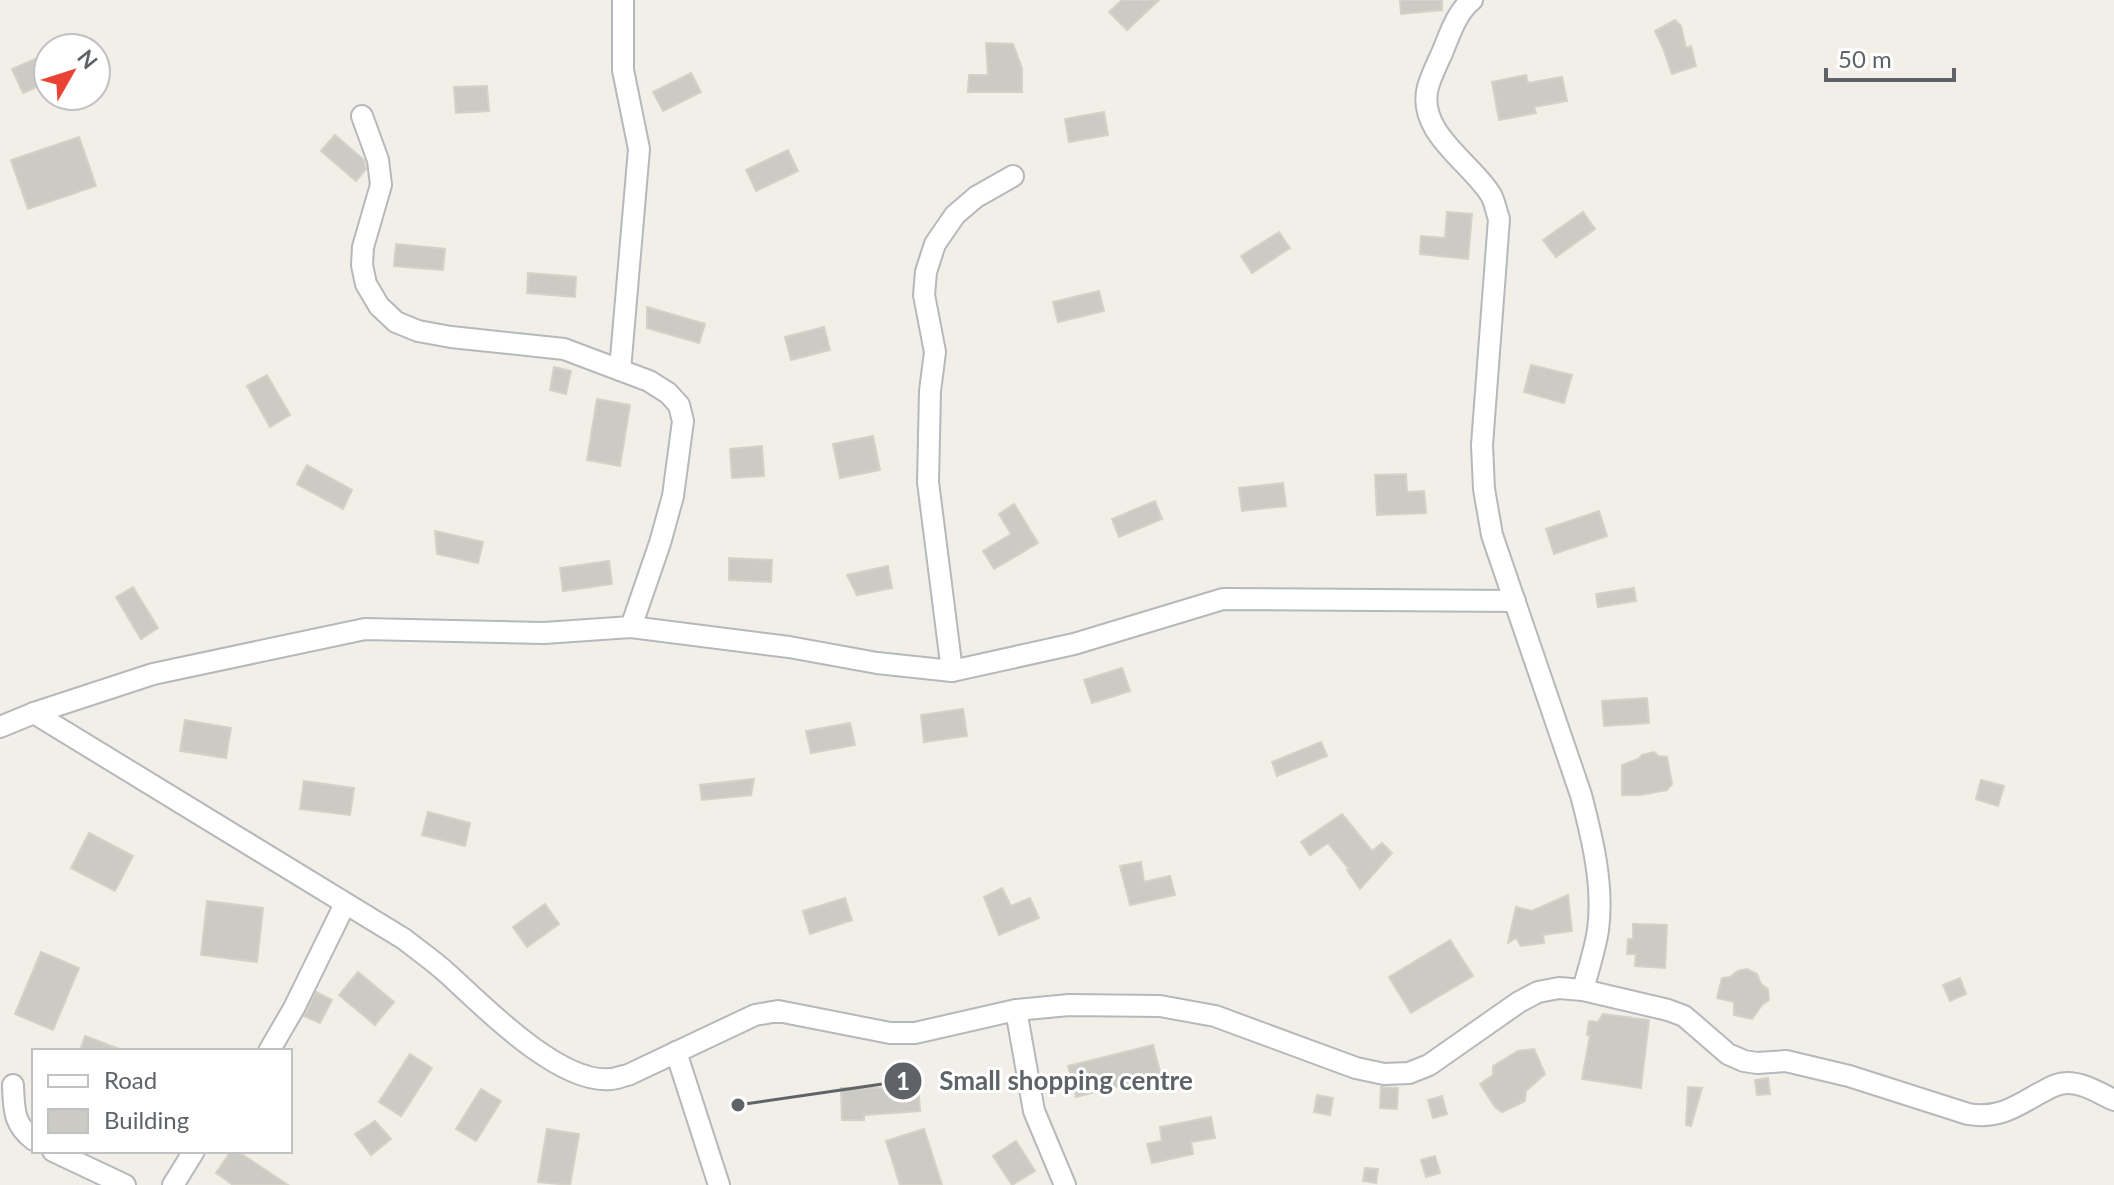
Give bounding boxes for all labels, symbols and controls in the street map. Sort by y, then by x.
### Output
north arrow [32,32,112,112]
scale bar [1826,32,1954,82]
text: N [72,44,104,74]
text: 50 m [1838,44,1892,73]
legend [32,1049,292,1153]
callout: Small shopping centre [883,1056,1209,1106]
text: Small shopping centre [939,1064,1193,1096]
text: Road [104,1065,157,1094]
text: 1 [896,1066,910,1095]
text: Building [104,1105,189,1134]

